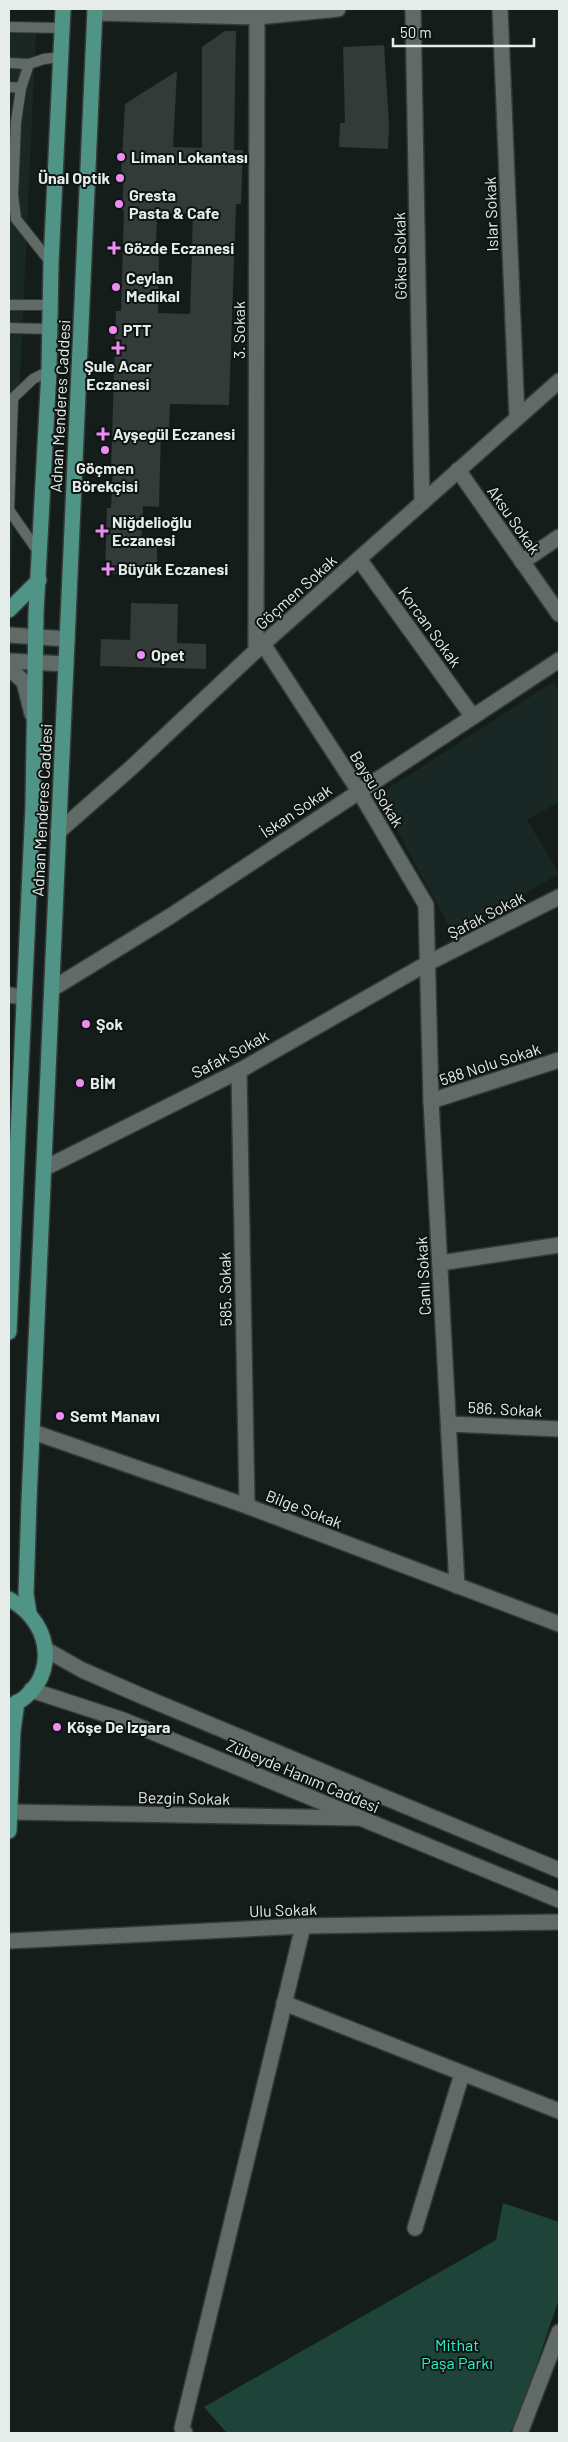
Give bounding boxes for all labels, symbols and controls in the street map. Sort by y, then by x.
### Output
scale bar [393,15,534,47]
text: 50 m [400,23,432,41]
place label: Liman Lokantası [131,147,248,166]
marker: Liman Lokantası [115,151,127,163]
place label: Ünal Optik [38,168,110,187]
marker: Ünal Optik [114,172,126,184]
street label: Islar Sokak [480,176,501,252]
place label: Gresta Pasta & Cafe [129,185,220,222]
marker: Gresta Pasta & Cafe [113,198,125,210]
street label: Göksu Sokak [389,212,410,300]
place label: Gözde Eczanesi [124,238,234,257]
marker: Gözde Eczanesi [108,242,120,254]
place label: Ceylan Medikal [126,268,180,305]
marker: Ceylan Medikal [110,281,122,293]
street label: 3. Sokak [229,301,248,359]
street label: Adnan Menderes Caddesi [45,319,74,493]
place label: PTT [123,320,151,339]
marker: PTT [107,324,119,336]
marker: Şule Acar Eczanesi [112,342,124,354]
place label: Şule Acar Eczanesi [84,356,152,393]
place label: Ayşegül Eczanesi [113,424,235,443]
marker: Ayşegül Eczanesi [97,428,109,440]
marker: Göçmen Börekçisi [99,444,111,456]
place label: Göçmen Börekçisi [72,458,138,495]
street label: Aksu Sokak [484,482,545,558]
place label: Niğdelioğlu Eczanesi [112,512,192,549]
marker: Niğdelioğlu Eczanesi [96,525,108,537]
street label: Göçmen Sokak [251,550,340,633]
place label: Büyük Eczanesi [118,559,228,578]
marker: Büyük Eczanesi [102,563,114,575]
street label: Korcan Sokak [395,583,466,670]
place label: Opet [151,645,185,664]
marker: Opet [135,649,147,661]
street label: Adnan Menderes Caddesi [27,723,56,897]
street label: Baysu Sokak [346,747,408,830]
street label: İskan Sokak [256,780,335,841]
street label: Şafak Sokak [444,887,528,942]
place label: Şok [96,1014,123,1033]
marker: Şok [80,1018,92,1030]
street label: Safak Sokak [188,1025,271,1082]
street label: 588 Nolu Sokak [437,1038,543,1089]
place label: BİM [90,1073,116,1092]
marker: BİM [74,1077,86,1089]
street label: Canlı Sokak [411,1236,434,1316]
street label: 585. Sokak [214,1252,235,1326]
street label: 586. Sokak [467,1397,543,1420]
place label: Semt Manavı [70,1406,160,1425]
marker: Semt Manavı [54,1410,66,1422]
street label: Bilge Sokak [263,1485,345,1532]
place label: Köşe De Izgara [67,1717,170,1736]
marker: Köşe De Izgara [51,1721,63,1733]
street label: Zübeyde Hanım Caddesi [224,1735,383,1816]
street label: Bezgin Sokak [138,1787,230,1808]
street label: Ulu Sokak [249,1899,317,1920]
park label: Mithat Paşa Parkı [421,2335,493,2372]

